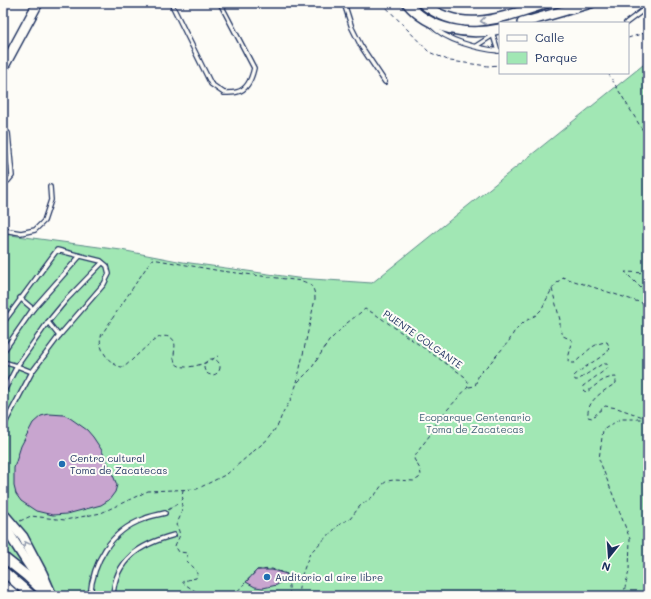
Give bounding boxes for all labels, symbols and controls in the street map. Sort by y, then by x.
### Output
one-way arrow [480,16,486,25]
legend [499,22,629,74]
text: Calle [535,29,565,45]
text: Parque [535,49,578,65]
street label: PUENTE COLGANTE [381,306,466,372]
park label: Ecoparque Centenario Toma de Zacatecas [419,410,531,436]
place label: Centro cultural Toma de Zacatecas [70,451,167,477]
marker: Centro cultural Toma de Zacatecas [57,459,67,469]
north arrow [589,537,629,577]
one-way arrow [24,541,31,548]
text: N [600,559,612,575]
place label: Auditorio al aire libre [275,570,383,584]
marker: Auditorio al aire libre [262,572,272,582]

